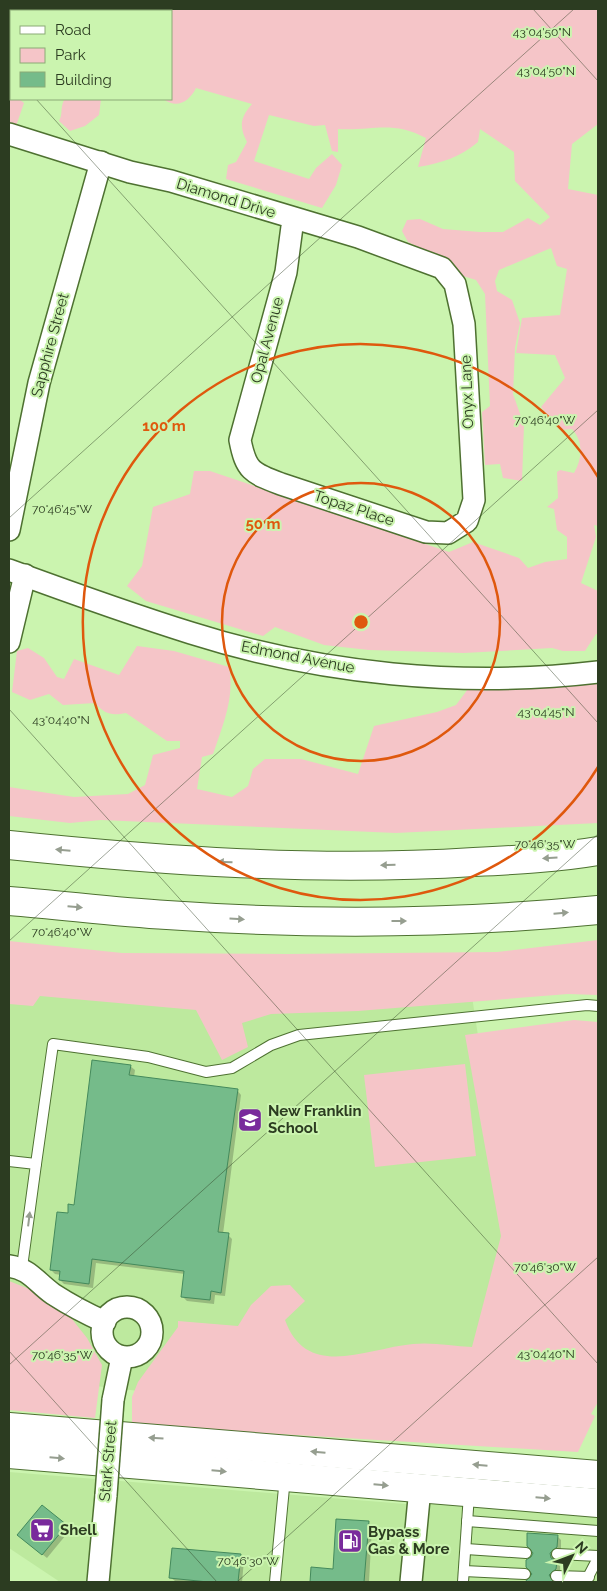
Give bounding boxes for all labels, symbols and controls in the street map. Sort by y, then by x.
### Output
legend [10,10,172,100]
text: Road [55,21,91,39]
text: 43°04'50"N [513,25,571,39]
text: Park [55,46,86,64]
text: 43°04'50"N [517,64,575,78]
text: Building [55,71,112,89]
street label: Diamond Drive [174,174,278,222]
street label: Sapphire Street [27,291,73,399]
street label: Opal Avenue [247,295,287,385]
street label: Onyx Lane [457,355,477,429]
text: 70°46'40"W [515,413,576,427]
text: 100 m [142,417,186,435]
street label: Topaz Place [311,487,397,530]
text: 70°46'45"W [32,502,92,516]
text: 50 m [245,515,281,533]
centre of rings [352,613,370,631]
street label: Edmond Avenue [240,637,356,677]
text: 43°04'45"N [518,705,574,719]
text: 43°04'40"N [32,713,90,727]
text: 70°46'35"W [515,837,576,851]
one-way arrow [55,846,71,854]
one-way arrow [542,854,558,862]
one-way arrow [217,858,233,866]
one-way arrow [379,862,395,870]
one-way arrow [67,903,83,911]
one-way arrow [554,909,570,917]
one-way arrow [229,915,245,923]
one-way arrow [391,917,407,925]
text: 70°46'40"W [32,925,93,939]
place label: New Franklin School [268,1102,362,1137]
school or university icon: New Franklin School [237,1107,263,1133]
one-way arrow [25,1211,33,1227]
text: 70°46'30"W [514,1260,576,1274]
text: 43°04'40"N [517,1347,575,1361]
text: 70°46'35"W [32,1348,93,1362]
street label: Stark Street [96,1420,120,1502]
one-way arrow [148,1434,164,1442]
one-way arrow [310,1448,326,1456]
one-way arrow [50,1454,66,1462]
one-way arrow [472,1461,488,1469]
one-way arrow [212,1467,228,1475]
one-way arrow [374,1481,390,1489]
one-way arrow [535,1495,551,1503]
supermarket icon: Shell [29,1517,55,1543]
place label: Shell [60,1521,97,1539]
place label: Bypass Gas & More [368,1523,449,1558]
fuel station icon: Bypass Gas & More [337,1528,363,1554]
north arrow [547,1531,597,1581]
text: N [572,1538,591,1557]
text: 70°46'30"W [217,1554,279,1568]

